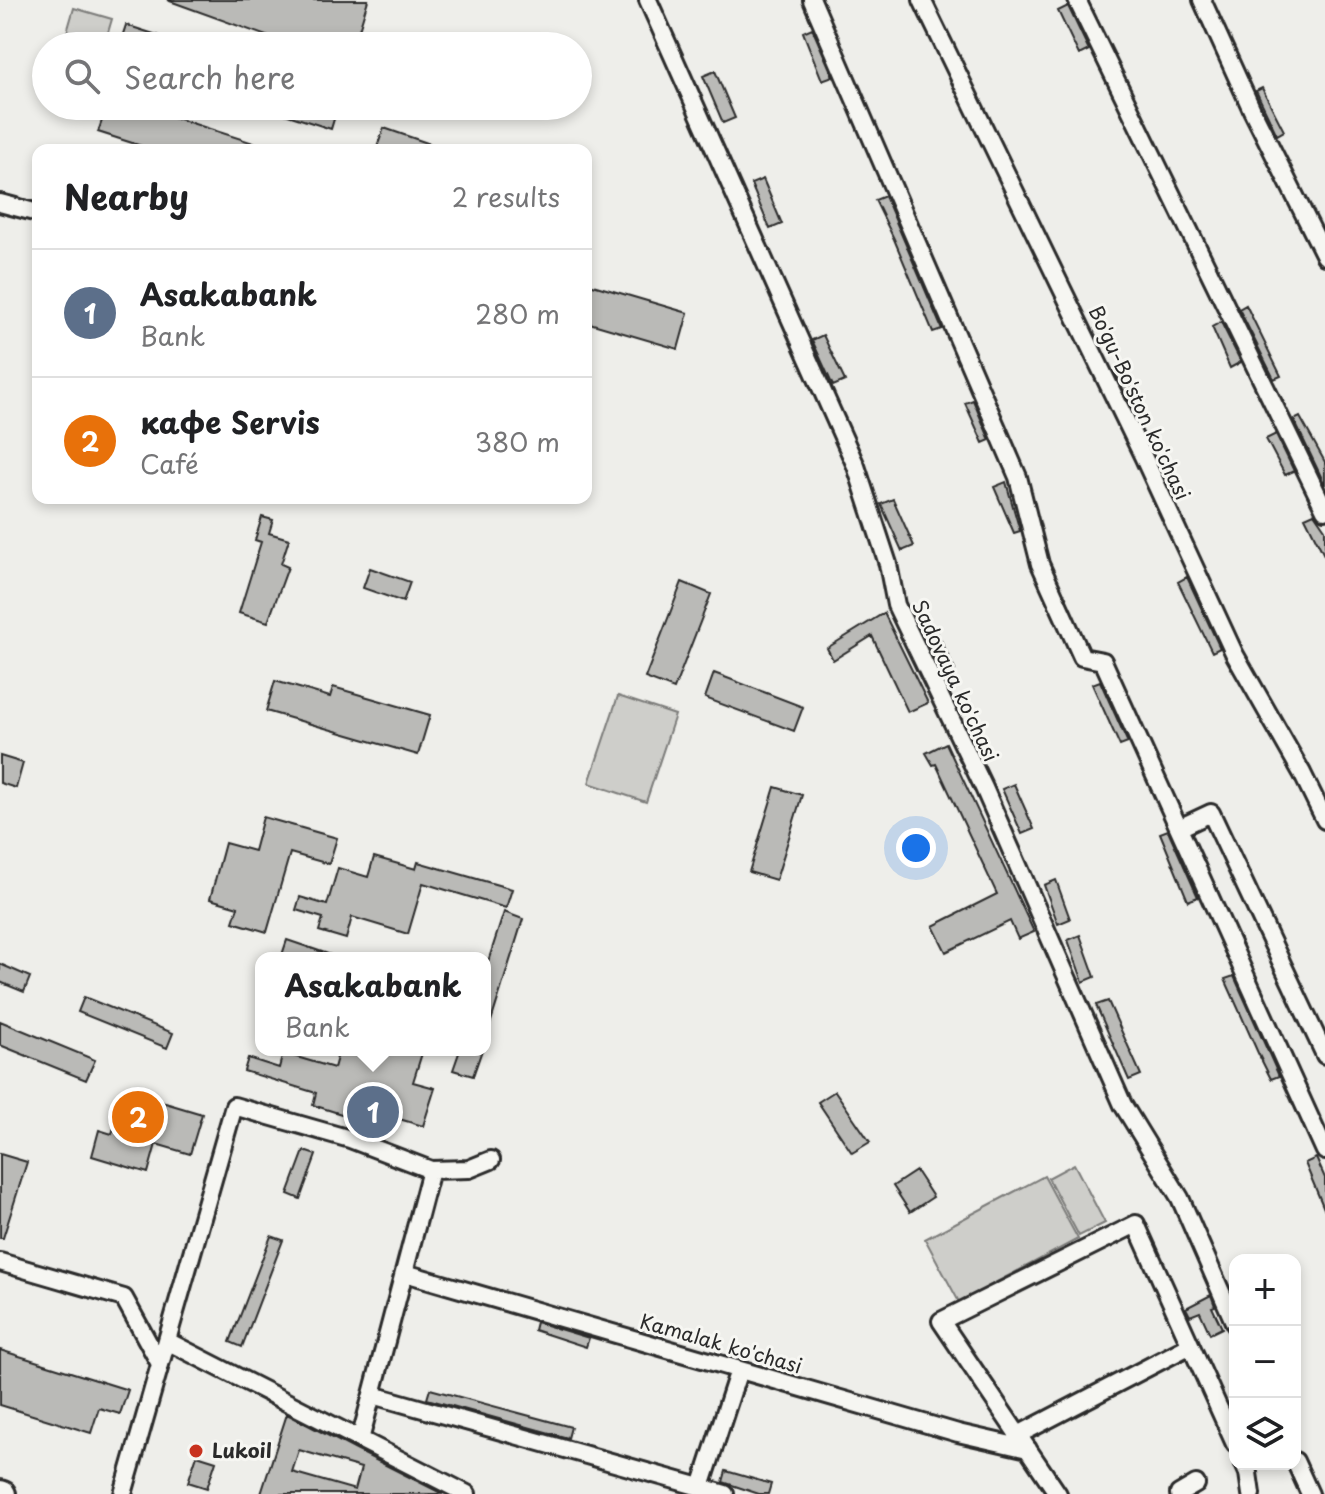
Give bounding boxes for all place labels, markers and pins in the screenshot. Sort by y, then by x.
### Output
pin: 1 [347,1082,399,1142]
pin: 2 [112,1087,164,1147]
place label: Lukoil [212,1435,272,1465]
marker: Lukoil [187,1442,205,1460]

